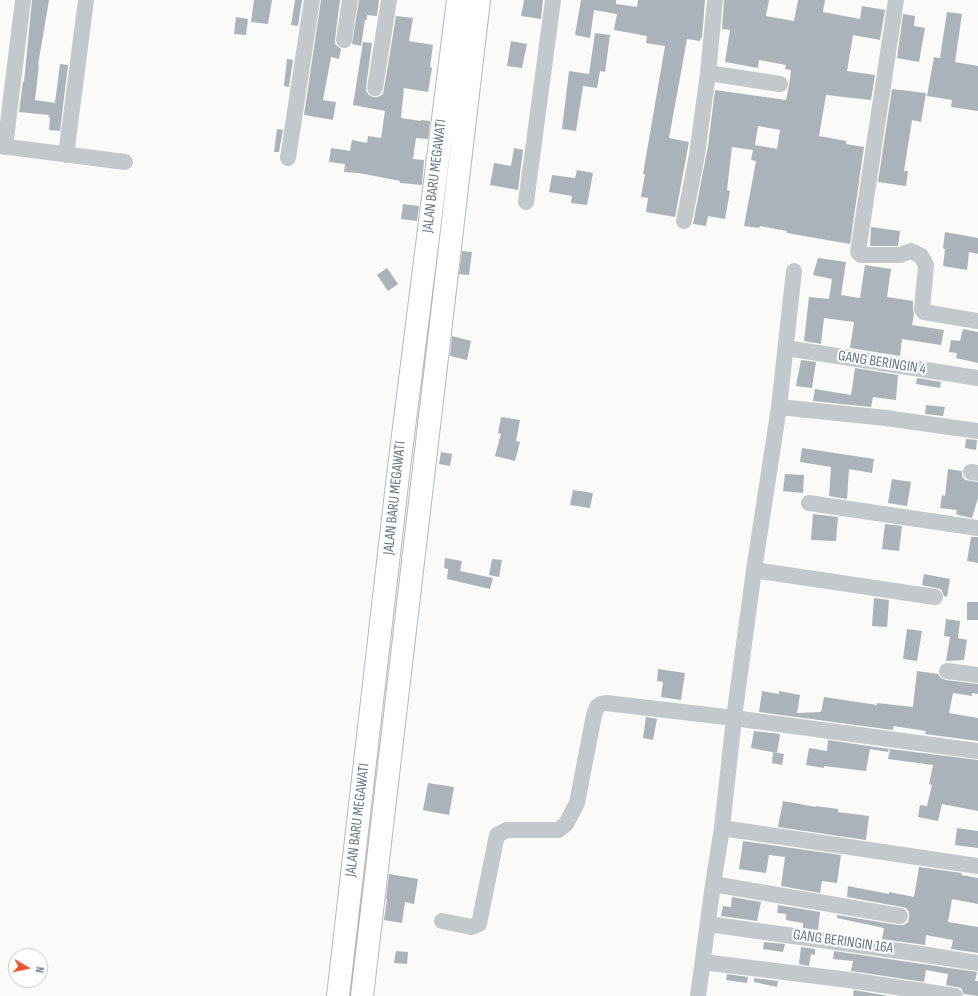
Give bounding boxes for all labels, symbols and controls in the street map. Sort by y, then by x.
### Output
street label: JALAN BARU MEGAWATI [419,118,451,234]
street label: GANG BERINGIN 4 [837,347,927,379]
street label: JALAN BARU MEGAWATI [380,440,410,556]
street label: JALAN BARU MEGAWATI [342,762,374,878]
street label: GANG BERINGIN 16A [792,926,894,958]
north arrow [8,948,48,988]
text: N [32,966,46,974]

